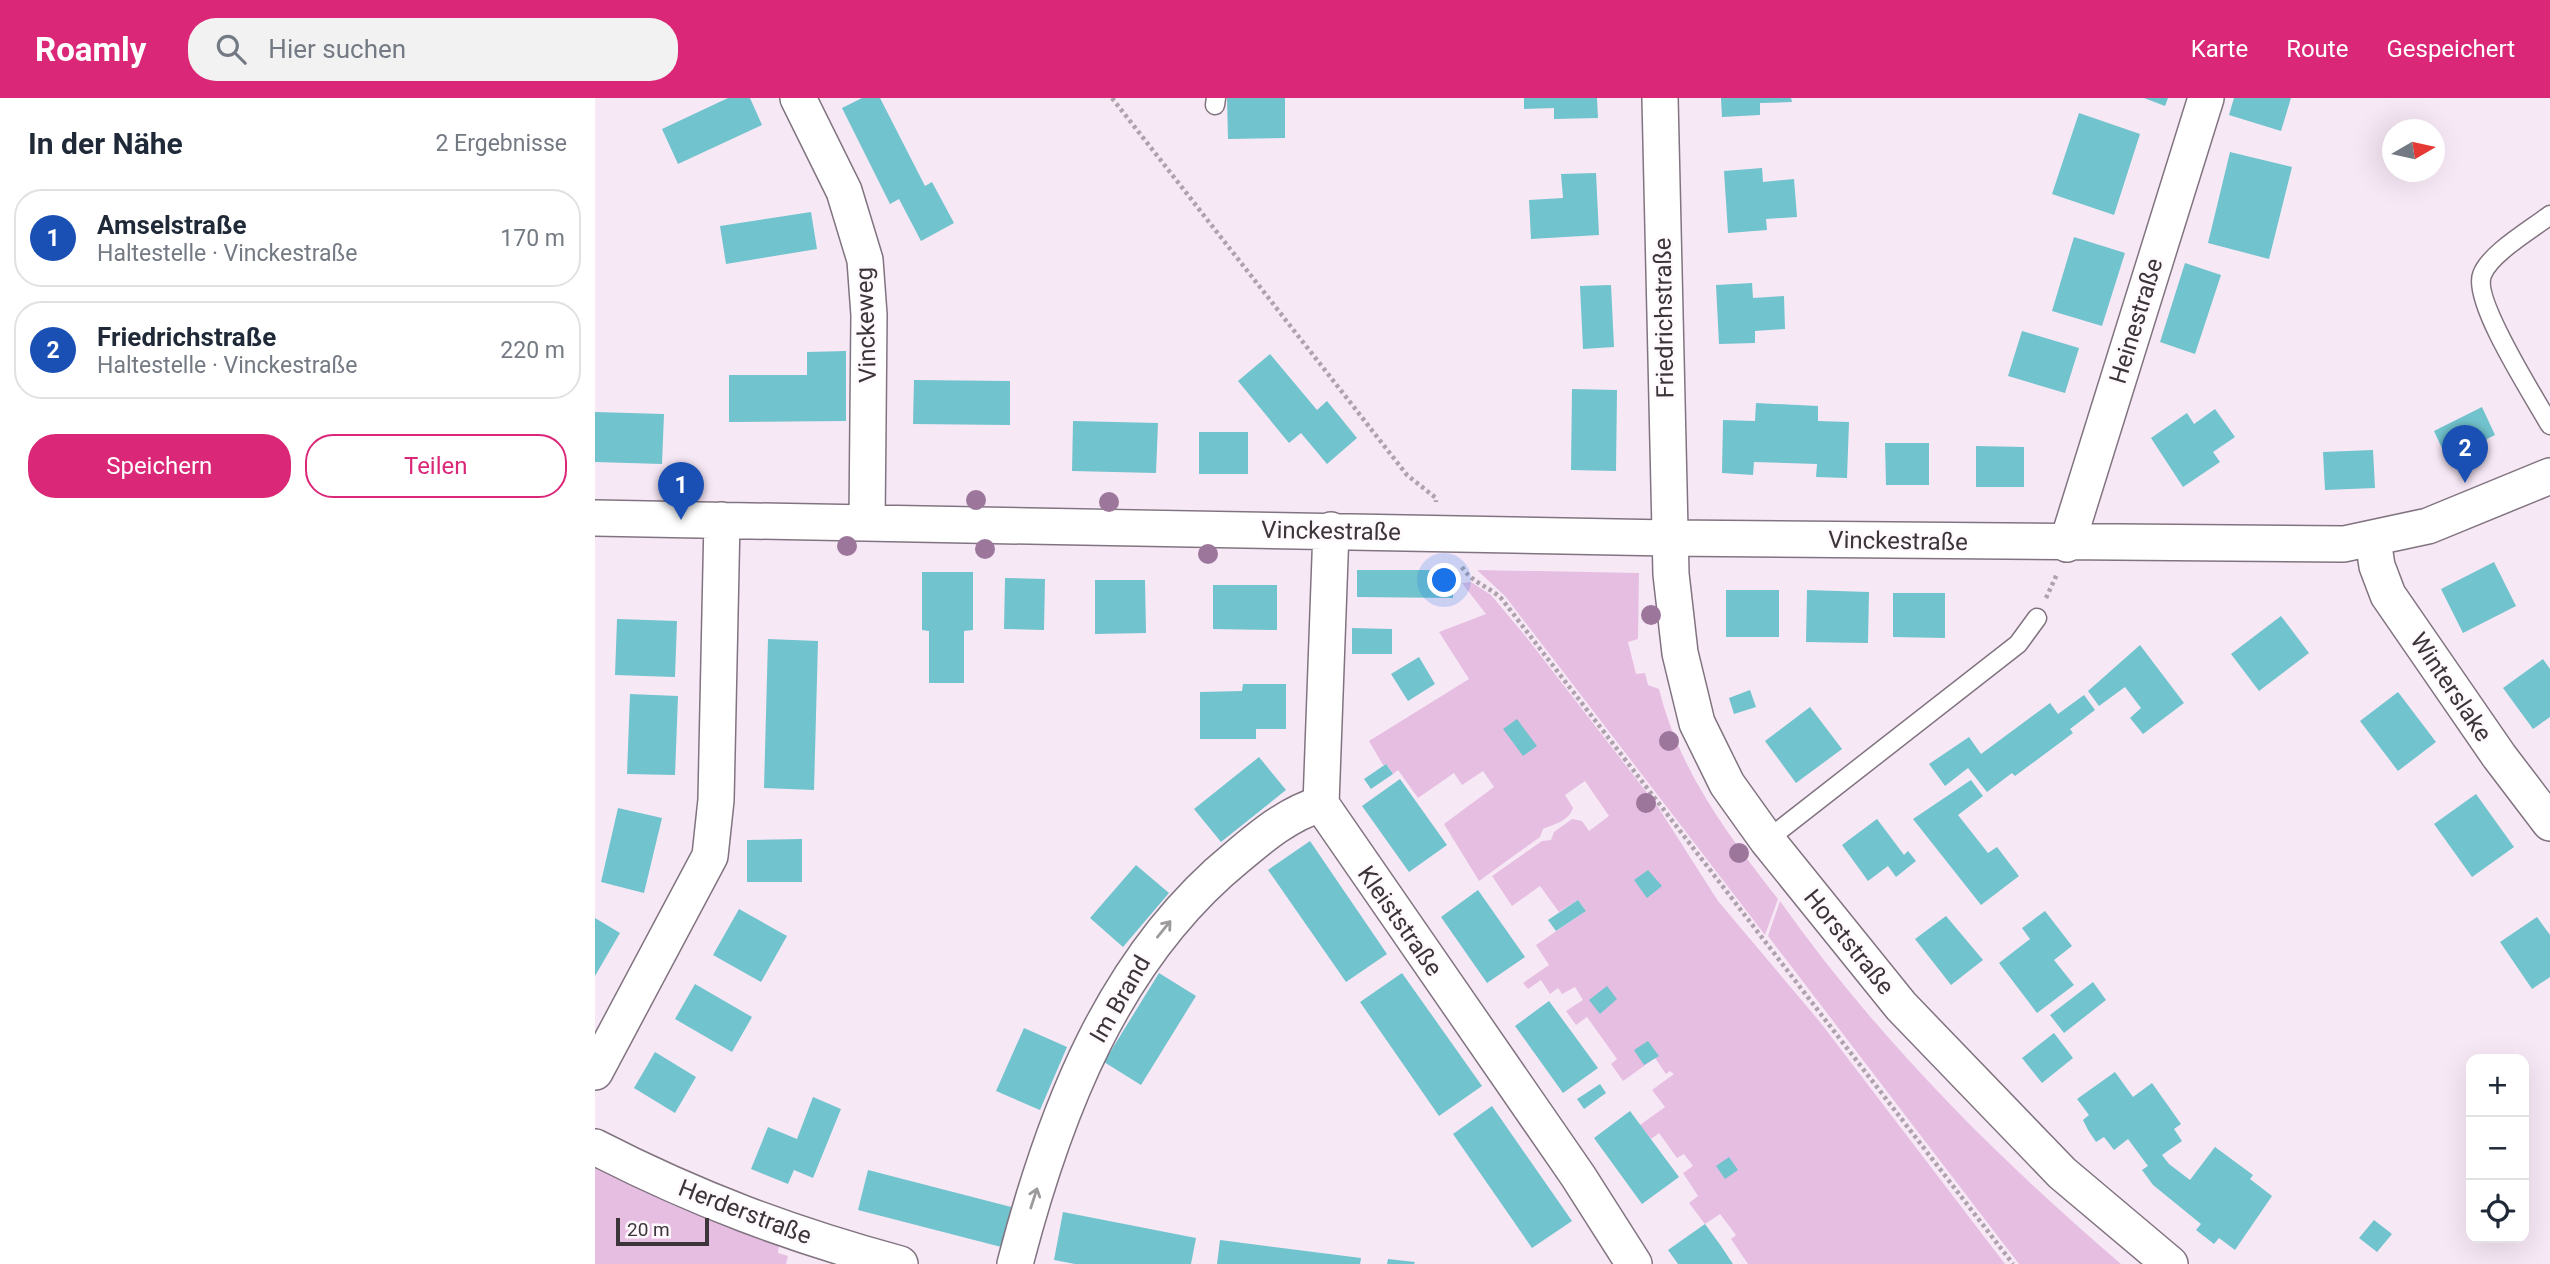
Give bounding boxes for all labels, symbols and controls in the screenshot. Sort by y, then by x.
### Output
search box [188,18,678,81]
text: Roamly [35,30,146,69]
icon: search [212,30,250,68]
text: Hier suchen [268,34,406,64]
text: Karte [2191,35,2248,63]
text: Route [2286,35,2348,63]
text: Gespeichert [2386,35,2515,63]
north arrow [2382,119,2445,182]
text: In der Nähe [28,126,183,161]
text: 2 Ergebnisse [435,130,567,157]
text: Amselstraße [97,210,247,240]
text: 1 [46,225,60,252]
text: 170 m [500,225,565,252]
street label: Friedrichstraße [1649,237,1679,399]
text: Haltestelle · Vinckestraße [97,240,357,267]
street label: Heinestraße [2104,255,2168,387]
street label: Vinckeweg [850,267,882,383]
text: Friedrichstraße [97,322,276,352]
text: 2 [46,337,60,364]
text: 220 m [500,337,565,364]
text: Haltestelle · Vinckestraße [97,352,357,379]
pin: 2 [2442,425,2488,483]
button: Speichern [28,434,291,498]
button: Teilen [305,434,567,498]
pin: 1 [658,462,704,520]
street label: Vinckestraße [1261,516,1401,546]
street label: Vinckestraße [1828,526,1968,556]
your location [1427,563,1461,597]
street label: Winterslake [2404,627,2498,747]
street label: Kleiststraße [1352,861,1448,981]
street label: Horststraße [1798,884,1900,1000]
one-way arrow [1156,921,1172,939]
street label: Im Brand [1084,950,1156,1048]
map controls [2466,1054,2529,1243]
button: + [2466,1054,2529,1117]
button: − [2466,1117,2529,1180]
street label: Herderstraße [675,1174,815,1250]
button: locate [2466,1180,2529,1243]
one-way arrow [1028,1188,1041,1210]
scale bar [616,1215,709,1247]
text: 20 m [627,1218,670,1241]

